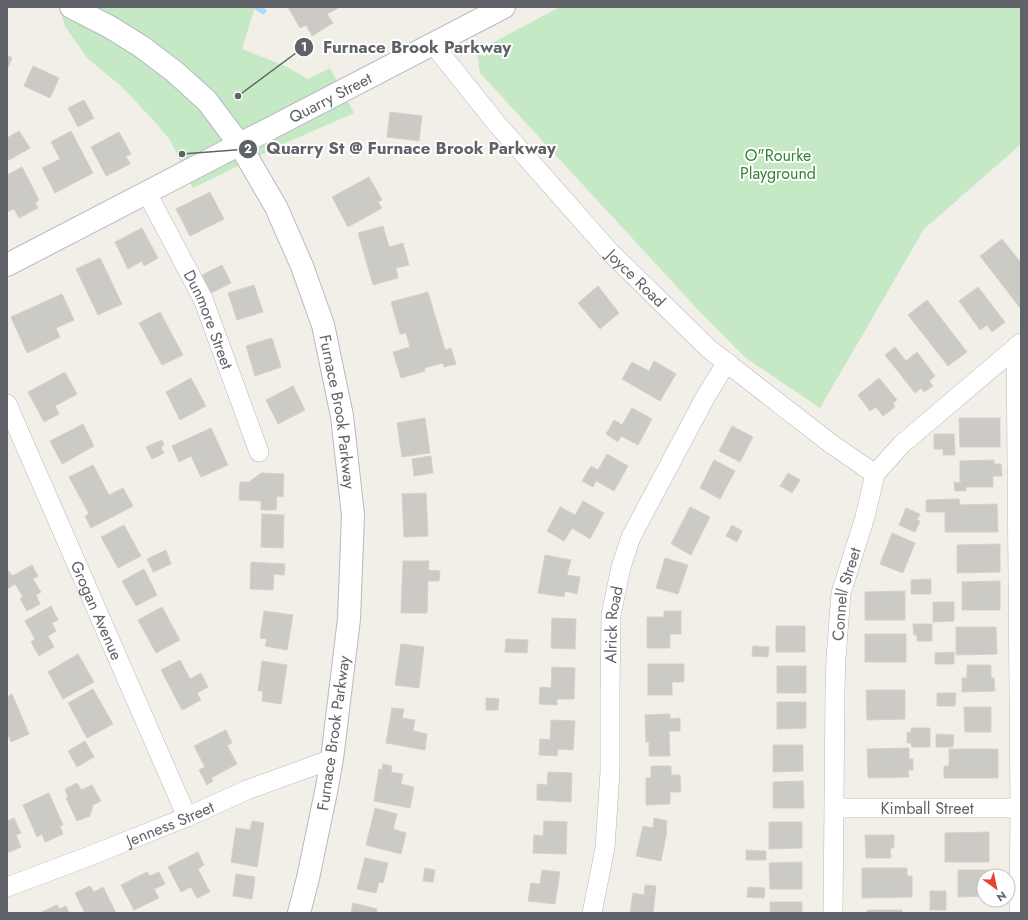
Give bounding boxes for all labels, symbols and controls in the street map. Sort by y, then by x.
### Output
callout: Furnace Brook Parkway [294,32,519,61]
text: Furnace Brook Parkway [323,35,512,59]
text: 1 [301,38,307,56]
street label: Quarry Street [285,67,376,129]
callout: Quarry St @ Furnace Brook Parkway [238,134,564,163]
text: Quarry St @ Furnace Brook Parkway [266,136,557,160]
text: 2 [244,140,252,158]
park label: O"Rourke Playground [740,144,816,185]
street label: Joyce Road [600,242,671,312]
street label: Dunmore Street [178,266,239,373]
street label: Furnace Brook Parkway [313,332,361,491]
street label: Connell Street [826,544,867,642]
street label: Grogan Avenue [65,557,128,664]
street label: Alrick Road [599,584,629,664]
street label: Furnace Brook Parkway [311,653,356,812]
street label: Jenness Street [121,795,218,853]
street label: Kimball Street [881,797,974,820]
north arrow [976,868,1016,908]
text: N [993,887,1009,905]

